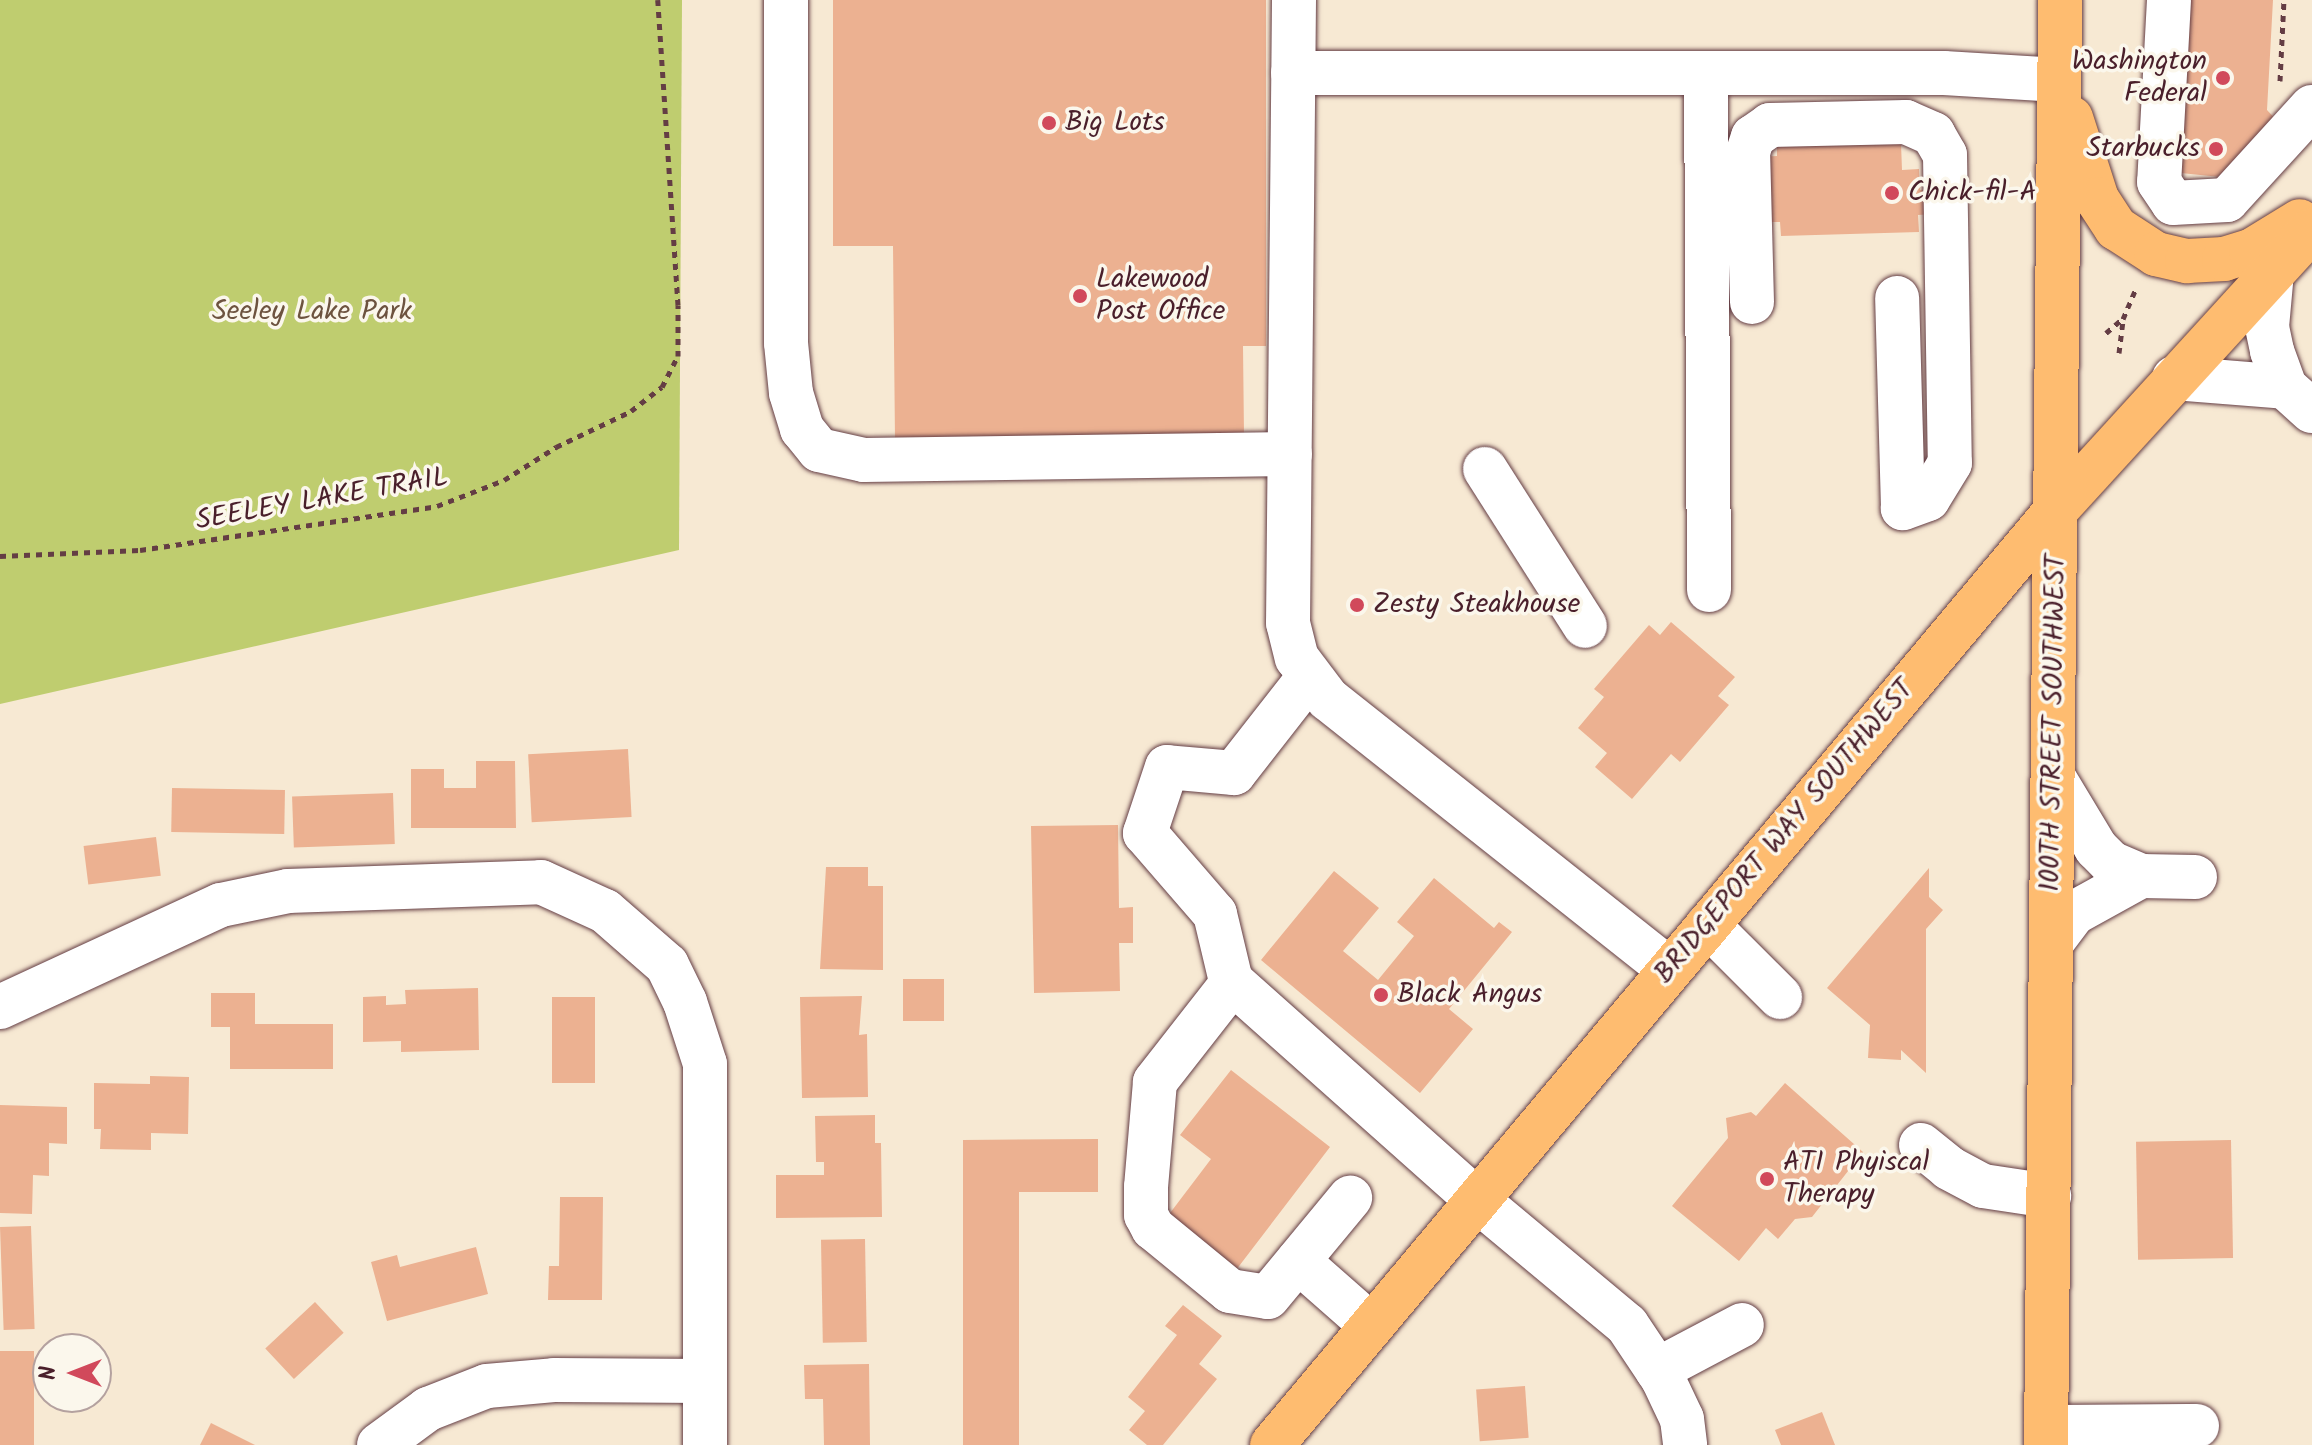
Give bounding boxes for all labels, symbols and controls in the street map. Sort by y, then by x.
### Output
place label: Washington Federal [2072,45,2207,111]
marker: Washington Federal [2214,69,2232,87]
place label: Big Lots [1065,106,1165,140]
marker: Big Lots [1040,114,1058,132]
place label: Starbucks [2086,132,2200,166]
marker: Starbucks [2207,140,2225,158]
place label: Chick-fil-A [1908,176,2036,210]
marker: Chick-fil-A [1883,184,1901,202]
place label: Lakewood Post Office [1096,263,1225,329]
marker: Lakewood Post Office [1071,287,1089,305]
park label: Seeley Lake Park [212,295,412,329]
street label: SEELEY LAKE TRAIL [193,461,451,539]
street label: 100TH STREET SOUTHWEST [2034,554,2074,892]
place label: Zesty Steakhouse [1373,588,1580,622]
marker: Zesty Steakhouse [1348,596,1366,614]
street label: BRIDGEPORT WAY SOUTHWEST [1648,673,1922,991]
place label: Black Angus [1397,978,1542,1012]
marker: Black Angus [1372,986,1390,1004]
place label: ATI Phyiscal Therapy [1783,1146,1929,1212]
marker: ATI Phyiscal Therapy [1758,1170,1776,1188]
north arrow [32,1333,112,1413]
text: N [32,1366,67,1380]

